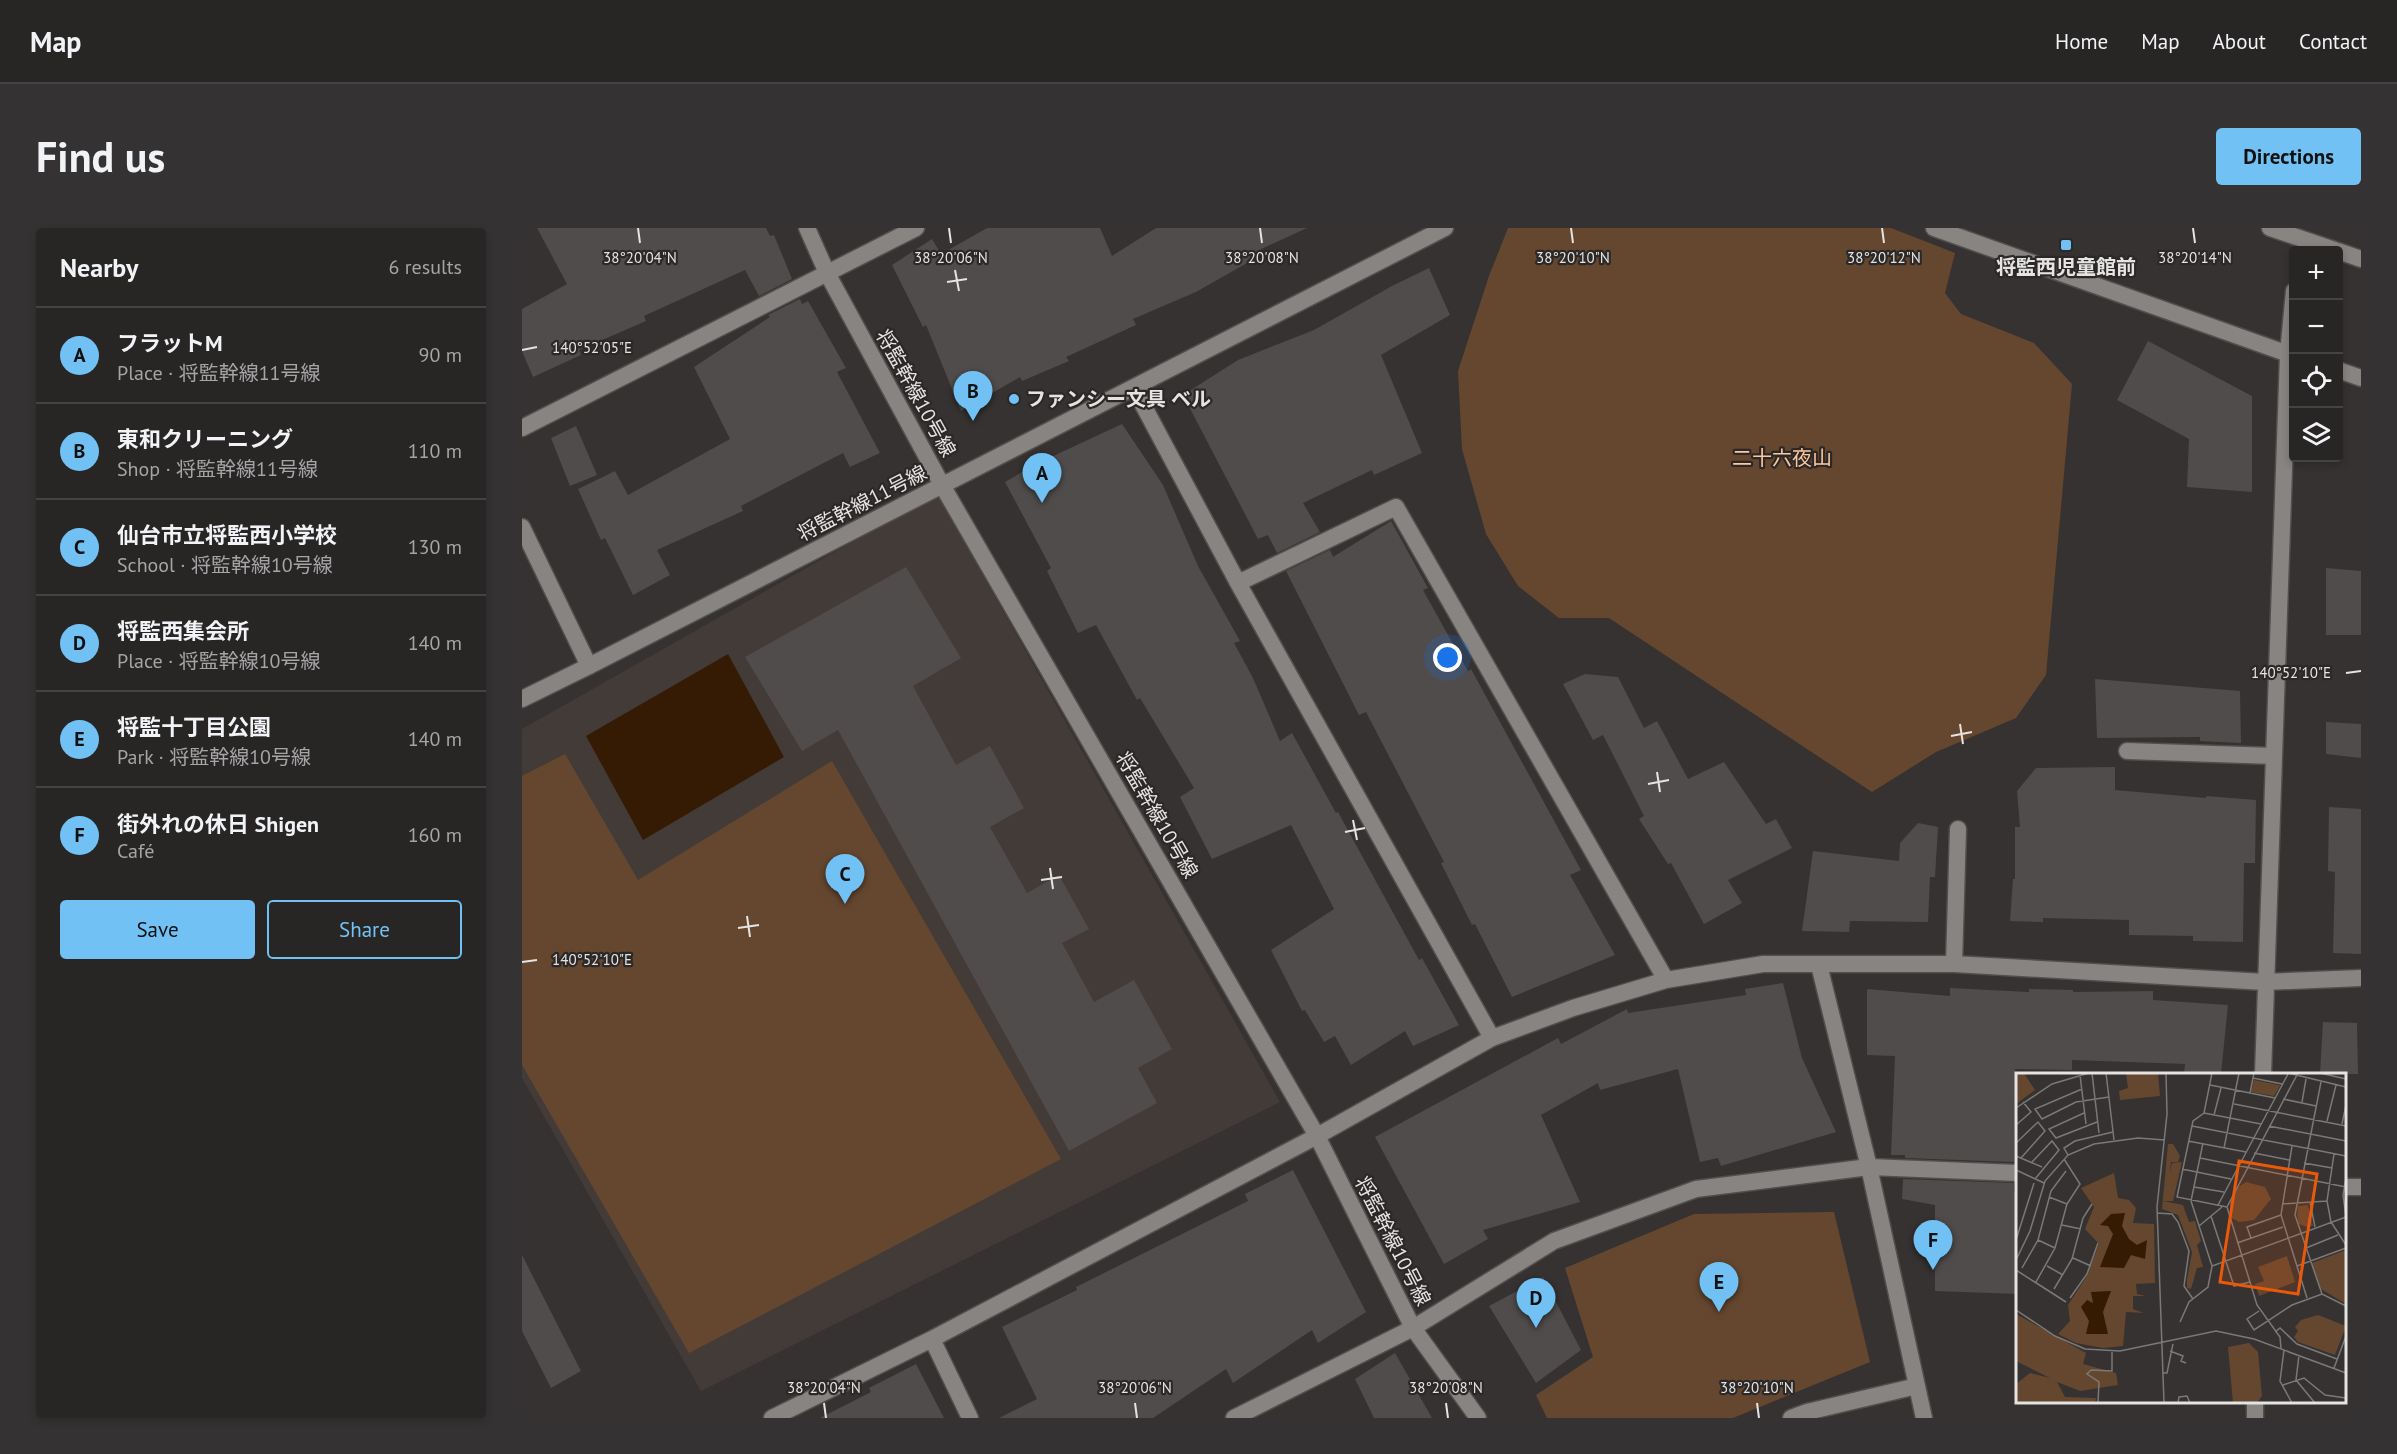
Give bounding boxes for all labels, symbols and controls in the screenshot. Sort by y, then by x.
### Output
text: Map [30,23,81,60]
text: Home [2055,28,2108,55]
text: Map [2141,28,2180,55]
text: About [2213,28,2266,55]
text: Contact [2299,28,2367,55]
button: Directions [2216,128,2361,185]
text: Find us [36,129,165,184]
marker: 将監西児童館前 [2059,238,2073,252]
map controls [2289,246,2343,462]
button: + [2289,246,2343,300]
text: 38°20'04"N [603,248,677,267]
text: 38°20'06"N [914,248,988,267]
text: 38°20'08"N [1225,248,1299,267]
text: 38°20'10"N [1536,248,1610,267]
text: 38°20'12"N [1847,248,1921,267]
text: 38°20'14"N [2158,248,2232,267]
text: Nearby [60,251,138,284]
text: 6 results [389,254,462,280]
place label: 将監西児童館前 [1996,254,2136,280]
button: − [2289,300,2343,354]
street label: 将監幹線10号線 [870,325,962,461]
text: フラットM [117,329,223,357]
text: 140°52'05"E [552,338,632,357]
text: A [73,342,86,368]
text: 90 m [419,342,462,368]
button: locate [2289,354,2343,408]
text: Place · 将監幹線11号線 [117,360,320,386]
pin: B [954,372,992,421]
place label: ファンシー文具 ベル [1026,386,1211,412]
marker: ファンシー文具 ベル [1007,392,1021,406]
button: layers [2289,408,2343,462]
text: 東和クリーニング [117,425,293,453]
text: B [74,438,85,464]
text: 110 m [408,438,462,464]
park label: 二十六夜山 [1732,445,1832,471]
pin: A [1022,454,1062,503]
text: Shop · 将監幹線11号線 [117,456,318,482]
street label: 将監幹線11号線 [793,459,931,547]
text: 仙台市立将監西小学校 [117,521,337,549]
text: C [74,534,85,560]
text: 130 m [408,534,462,560]
text: School · 将監幹線10号線 [117,552,333,578]
text: 将監西集会所 [117,617,249,645]
text: D [73,630,86,656]
text: 140 m [408,630,462,656]
your location [1433,643,1462,672]
text: Place · 将監幹線10号線 [117,648,320,674]
text: 140°52'10"E [2251,663,2331,682]
text: 将監十丁目公園 [117,713,271,741]
text: E [74,726,85,752]
text: 140 m [408,726,462,752]
text: Park · 将監幹線10号線 [117,744,311,770]
street label: 将監幹線10号線 [1110,747,1204,883]
text: 街外れの休日 Shigen [117,810,319,838]
text: F [74,822,85,848]
text: 160 m [408,822,462,848]
text: Café [117,838,154,864]
pin: C [826,854,864,904]
button: Save [60,900,255,959]
button: Share [267,900,462,959]
text: 140°52'10"E [552,950,632,969]
inset map [2016,1073,2346,1403]
street label: 将監幹線10号線 [1349,1172,1437,1310]
pin: F [1914,1220,1952,1270]
pin: E [1700,1262,1738,1312]
pin: D [1516,1278,1556,1328]
text: 38°20'04"N [787,1378,861,1397]
text: 38°20'06"N [1098,1378,1172,1397]
text: 38°20'08"N [1409,1378,1483,1397]
text: 38°20'10"N [1720,1378,1794,1397]

